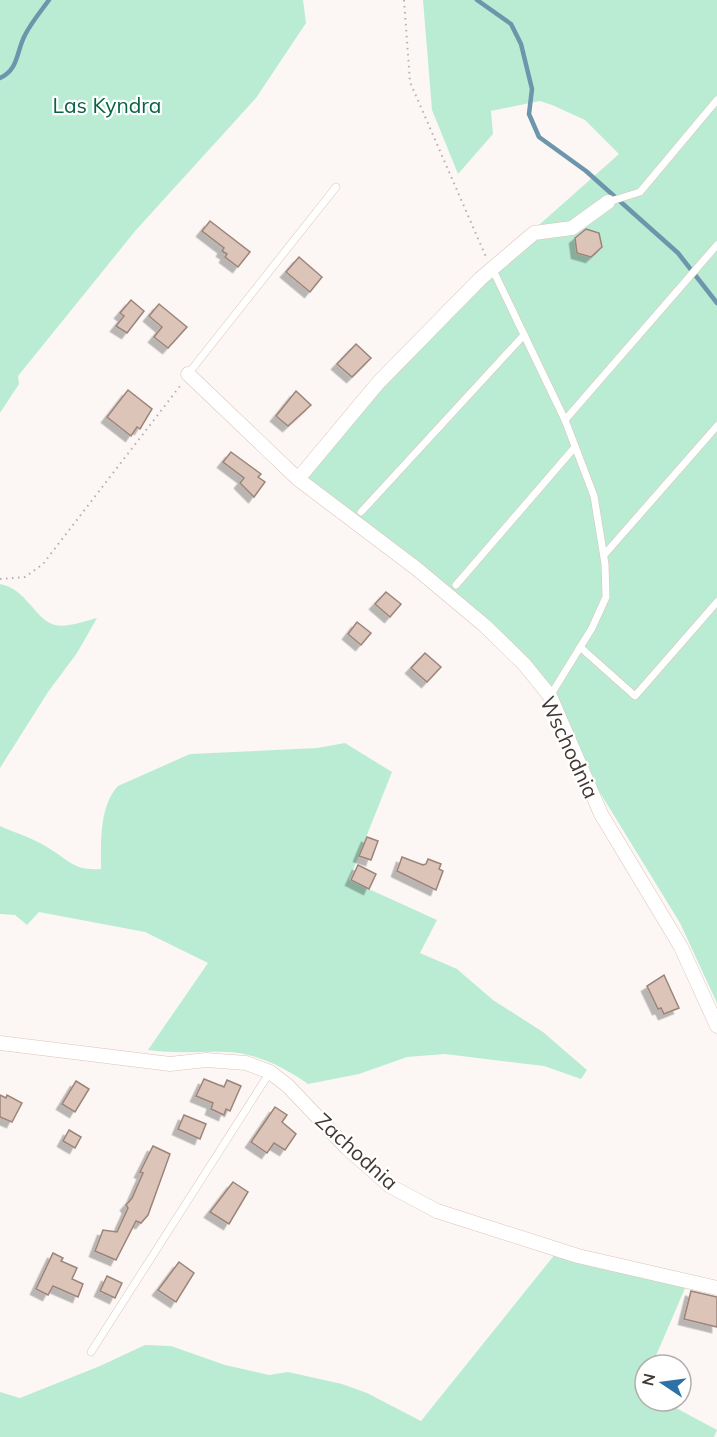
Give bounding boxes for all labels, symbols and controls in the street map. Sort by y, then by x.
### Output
park label: Las Kyndra [53,92,161,118]
street label: Wschodnia [535,692,605,802]
street label: Zachodnia [310,1107,404,1195]
north arrow [633,1353,693,1413]
text: N [637,1371,659,1388]

